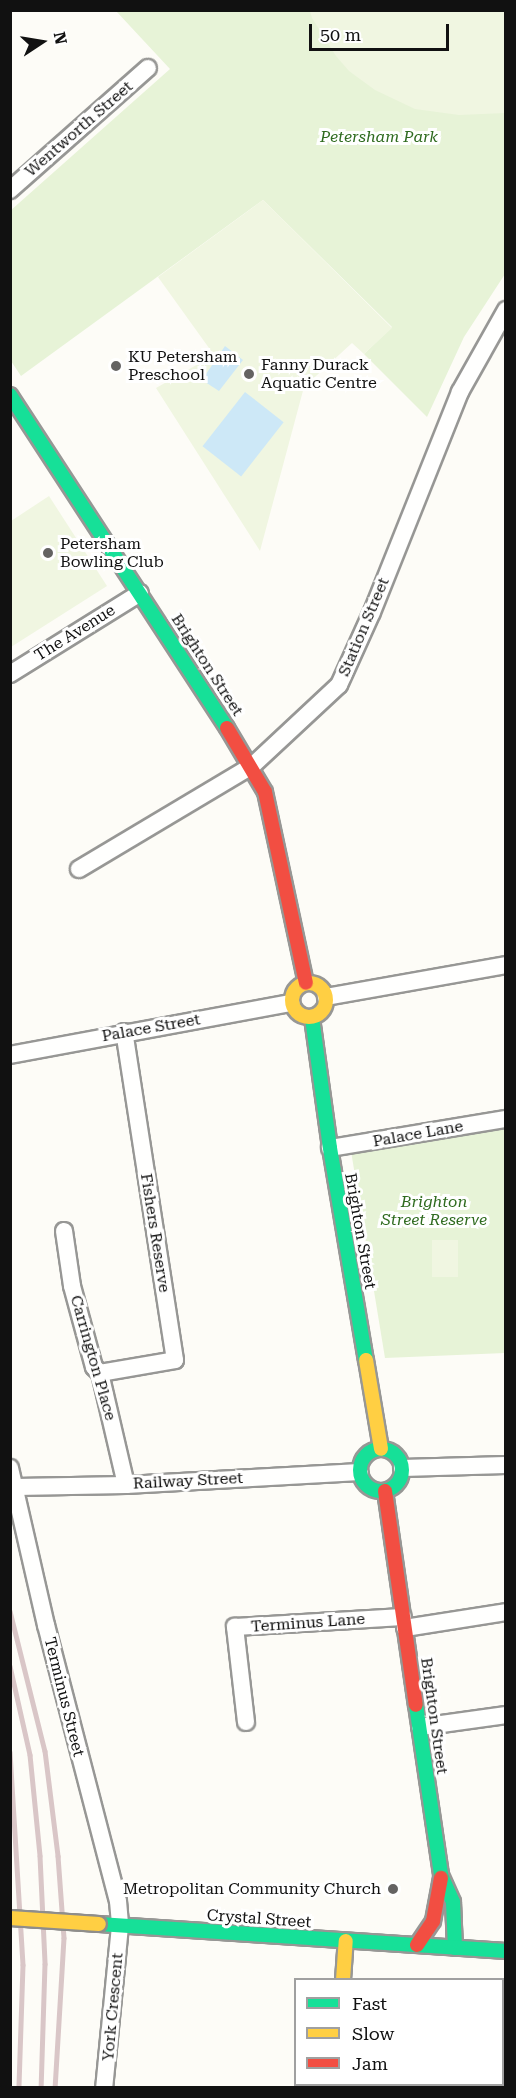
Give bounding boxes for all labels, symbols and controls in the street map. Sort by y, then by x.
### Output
north arrow [12,12,72,72]
scale bar [312,12,452,50]
text: 50 m [320,24,361,45]
text: N [50,30,71,46]
street label: Wentworth Street [21,77,137,181]
park label: Petersham Park [320,127,438,147]
place label: KU Petersham Preschool [128,347,237,385]
place label: Fanny Durack Aquatic Centre [261,355,377,393]
marker: KU Petersham Preschool [109,359,123,373]
marker: Fanny Durack Aquatic Centre [242,367,256,381]
place label: Petersham Bowling Club [60,534,164,572]
marker: Petersham Bowling Club [41,546,55,560]
street label: Station Street [335,575,393,679]
street label: The Avenue [31,601,119,665]
street label: Brighton Street [167,610,247,720]
street label: Palace Street [100,1010,202,1046]
street label: Palace Lane [371,1117,465,1151]
street label: Brighton Street [340,1171,380,1291]
street label: Fishers Reserve [136,1172,174,1294]
park label: Brighton Street Reserve [381,1192,487,1230]
street label: Carrington Place [66,1293,120,1423]
street label: Railway Street [132,1469,244,1493]
street label: Terminus Lane [250,1609,366,1637]
street label: Terminus Street [40,1635,88,1759]
street label: Brighton Street [416,1656,452,1776]
place label: Metropolitan Community Church [123,1879,381,1899]
marker: Metropolitan Community Church [386,1882,400,1896]
street label: Crystal Street [206,1906,312,1932]
street label: York Crescent [99,1952,127,2062]
legend [294,1978,504,2086]
text: Fast [352,1993,387,2014]
text: Slow [352,2023,394,2044]
text: Jam [352,2053,388,2074]

